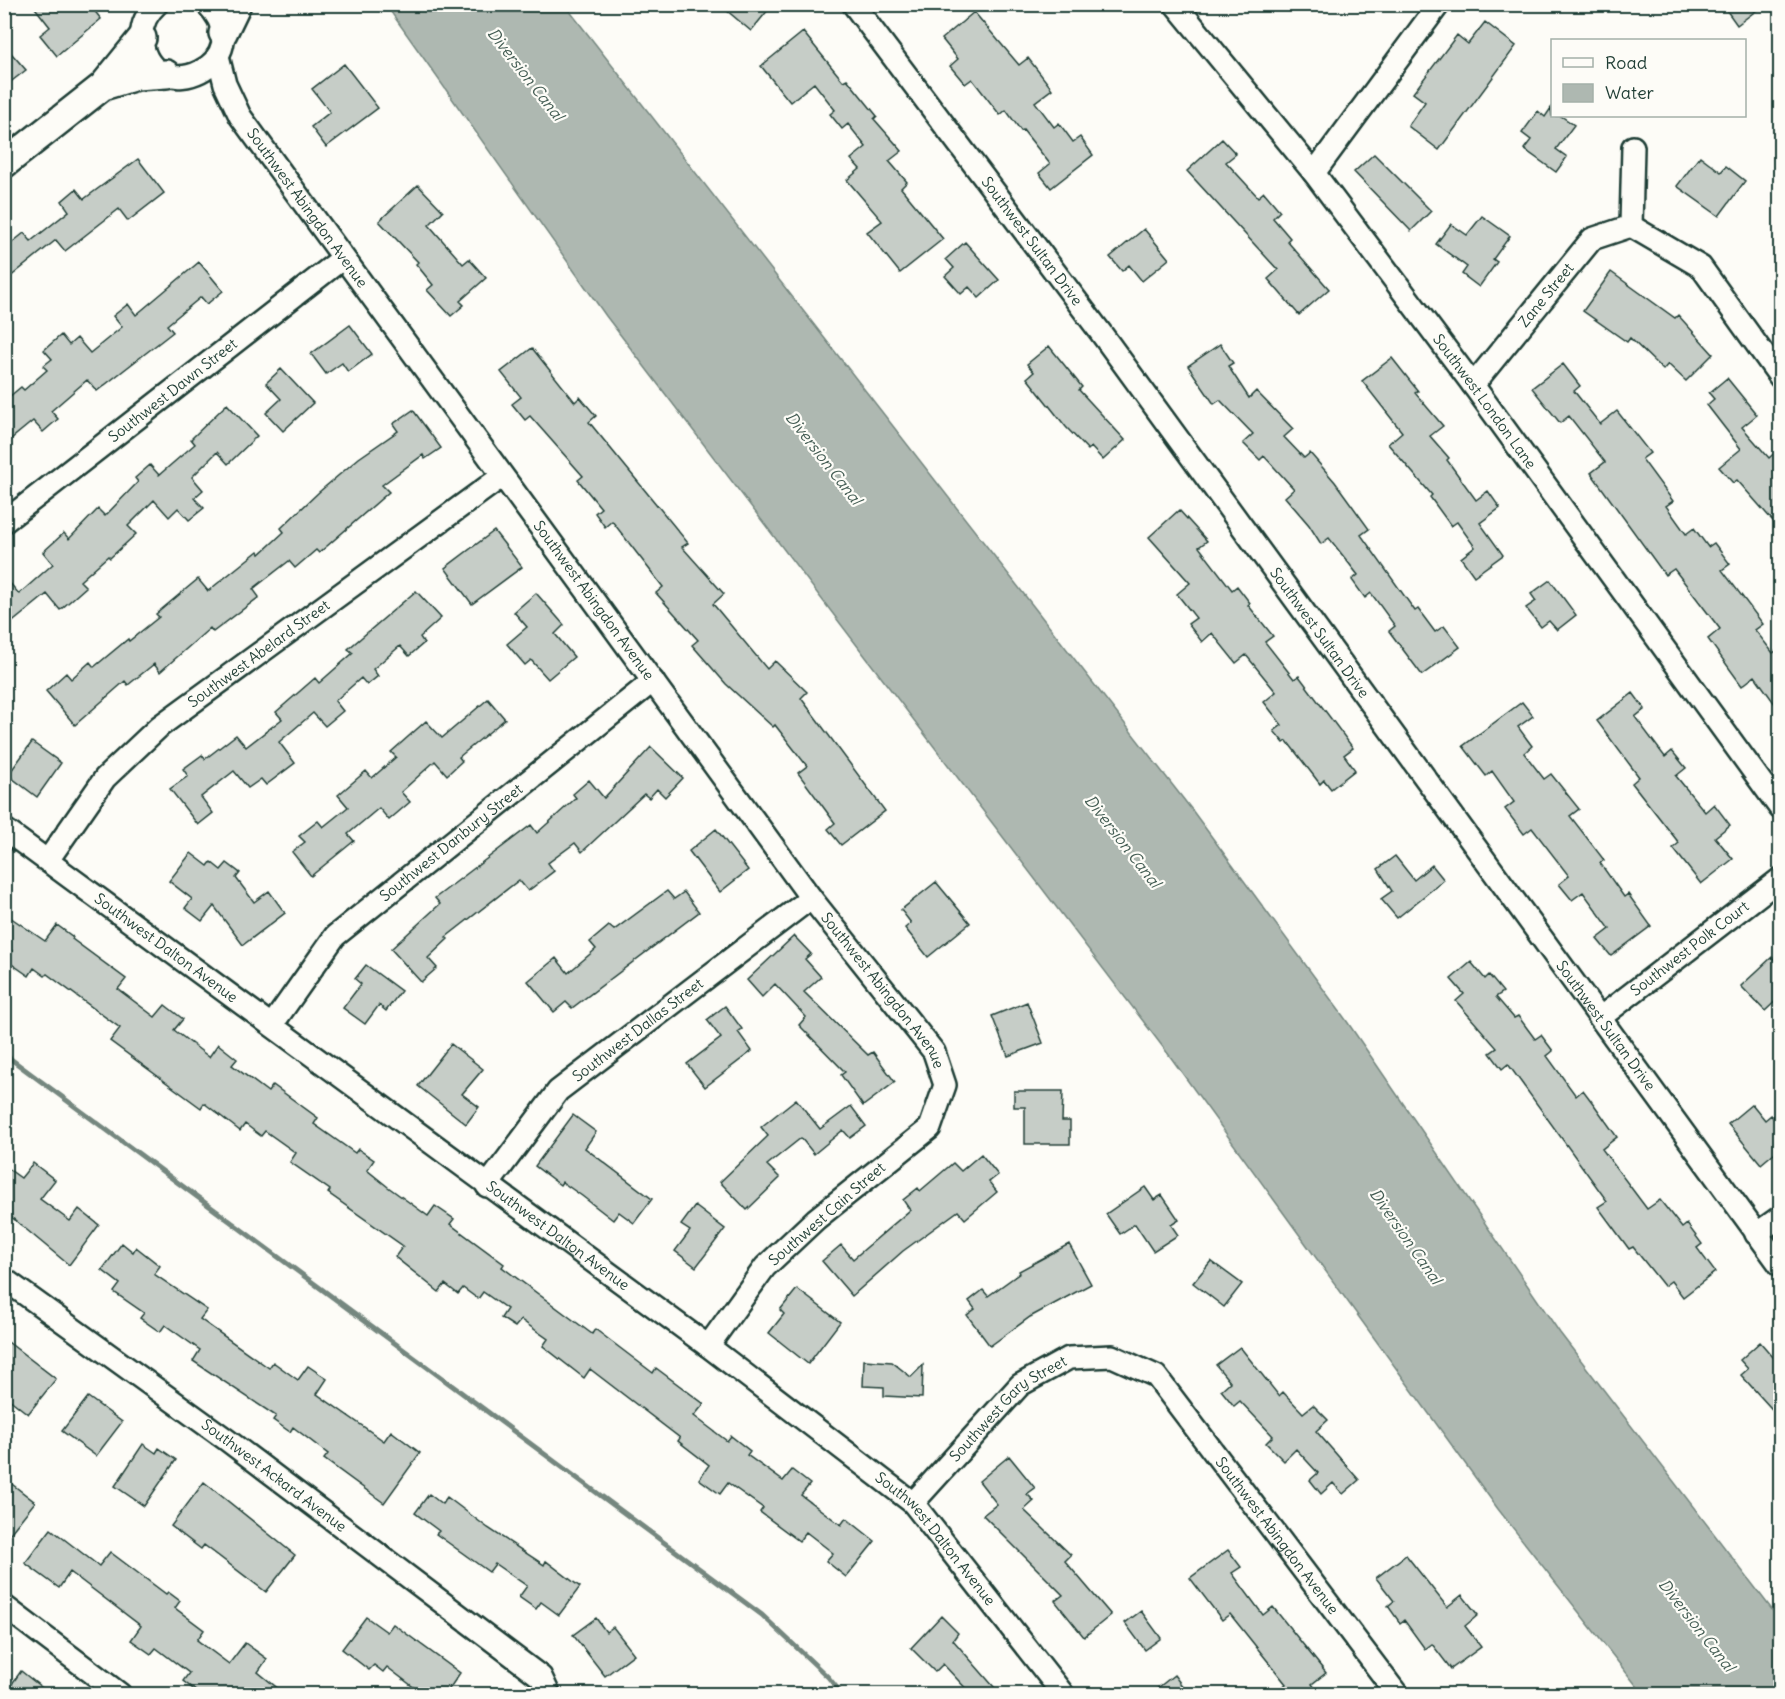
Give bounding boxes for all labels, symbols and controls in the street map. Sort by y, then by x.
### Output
water label: Diversion Canal [484,24,570,126]
legend [1551,39,1746,117]
text: Road [1605,51,1648,74]
text: Water [1605,81,1655,104]
street label: Southwest Abingdon Avenue [243,124,372,291]
street label: Southwest Sultan Drive [978,173,1087,309]
street label: Zane Street [1514,259,1578,331]
street label: Southwest London Lane [1429,330,1541,472]
street label: Southwest Dawn Street [104,334,241,446]
water label: Diversion Canal [782,408,868,510]
street label: Southwest Abingdon Avenue [530,517,659,684]
street label: Southwest Sultan Drive [1266,564,1374,701]
street label: Southwest Abelard Street [184,595,333,711]
street label: Southwest Danbury Street [376,779,526,905]
water label: Diversion Canal [1081,791,1167,893]
street label: Southwest Dalton Avenue [91,889,242,1006]
street label: Southwest Polk Court [1626,897,1752,1000]
street label: Southwest Abingdon Avenue [817,908,949,1071]
street label: Southwest Sultan Drive [1552,957,1660,1094]
street label: Southwest Dallas Street [568,974,707,1086]
street label: Southwest Cain Street [764,1158,889,1269]
street label: Southwest Dalton Avenue [483,1176,633,1294]
water label: Diversion Canal [1366,1184,1448,1290]
street label: Southwest Gary Street [945,1351,1070,1465]
street label: Southwest Ackard Avenue [198,1415,351,1536]
street label: Southwest Abingdon Avenue [1212,1453,1343,1618]
street label: Southwest Dalton Avenue [872,1468,1000,1609]
water label: Diversion Canal [1655,1575,1741,1677]

